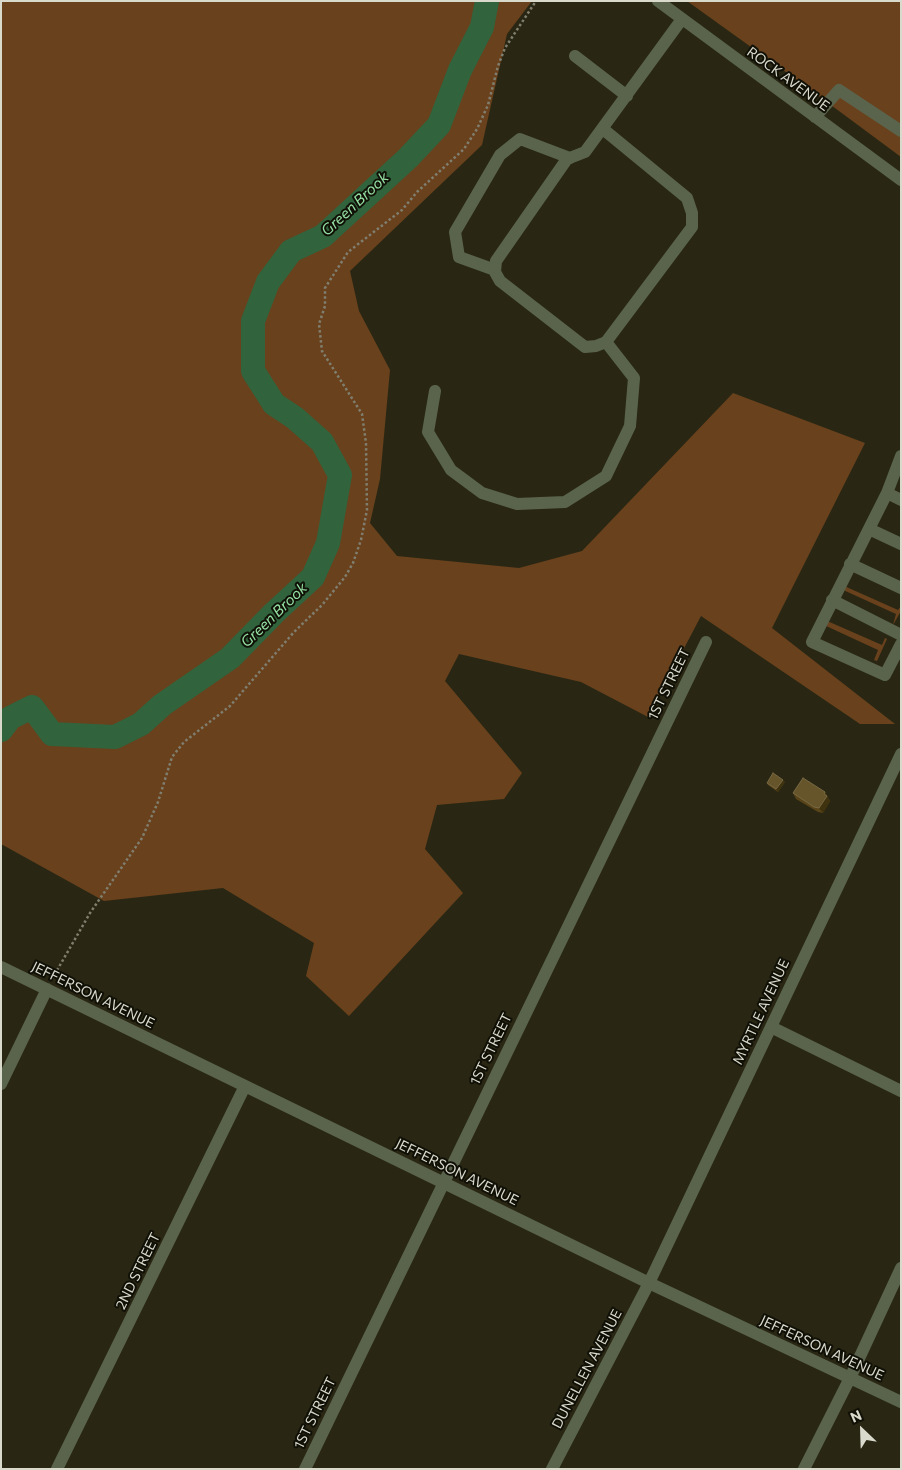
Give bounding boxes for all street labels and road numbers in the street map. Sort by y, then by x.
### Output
street label: ROCK AVENUE [743,43,833,115]
street label: 1ST STREET [644,645,694,723]
street label: MYRTLE AVENUE [729,957,793,1067]
street label: JEFFERSON AVENUE [29,958,157,1032]
street label: 1ST STREET [466,1010,516,1088]
street label: JEFFERSON AVENUE [393,1135,521,1209]
street label: 2ND STREET [112,1230,164,1312]
street label: DUNELLEN AVENUE [548,1307,626,1431]
street label: JEFFERSON AVENUE [757,1312,887,1384]
street label: 1ST STREET [290,1374,340,1452]

